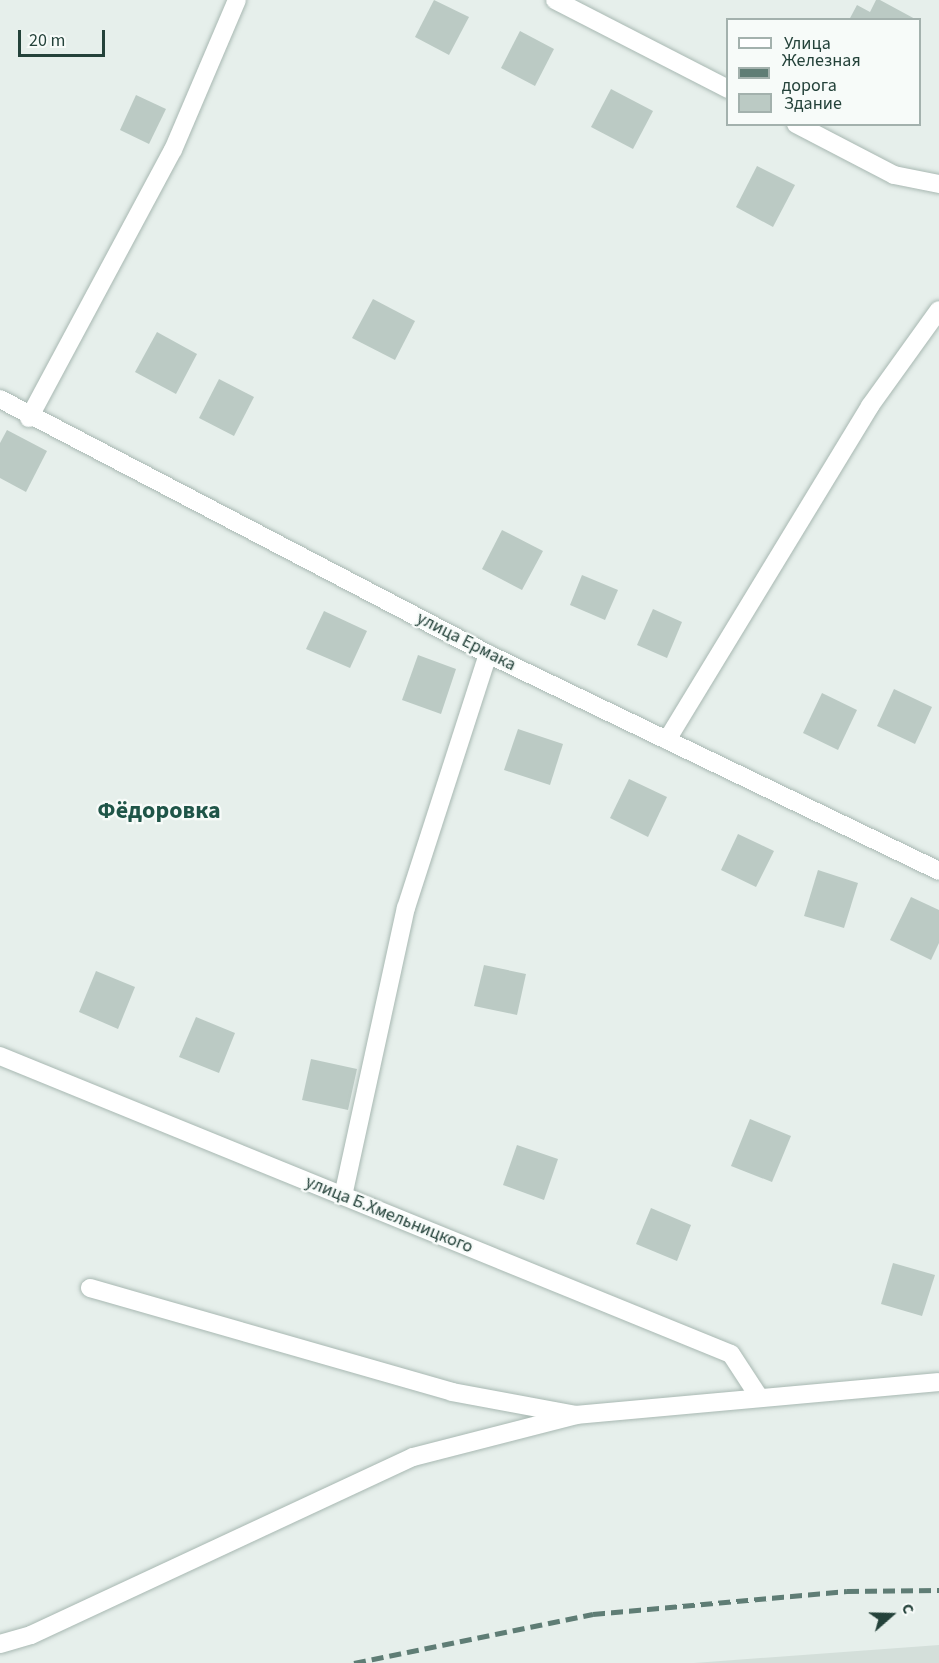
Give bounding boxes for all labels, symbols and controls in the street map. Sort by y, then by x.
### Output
scale bar [21,18,108,56]
legend [726,18,921,126]
text: 20 m [29,28,65,53]
text: Улица [784,31,831,56]
text: Железная дорога [782,48,861,98]
text: Здание [784,91,842,116]
street label: улица Ермака [413,608,519,676]
district label: Фёдоровка [97,797,221,825]
street label: улица Б.Хмельницкого [302,1172,476,1258]
north arrow [861,1585,921,1645]
text: С [896,1601,920,1617]

